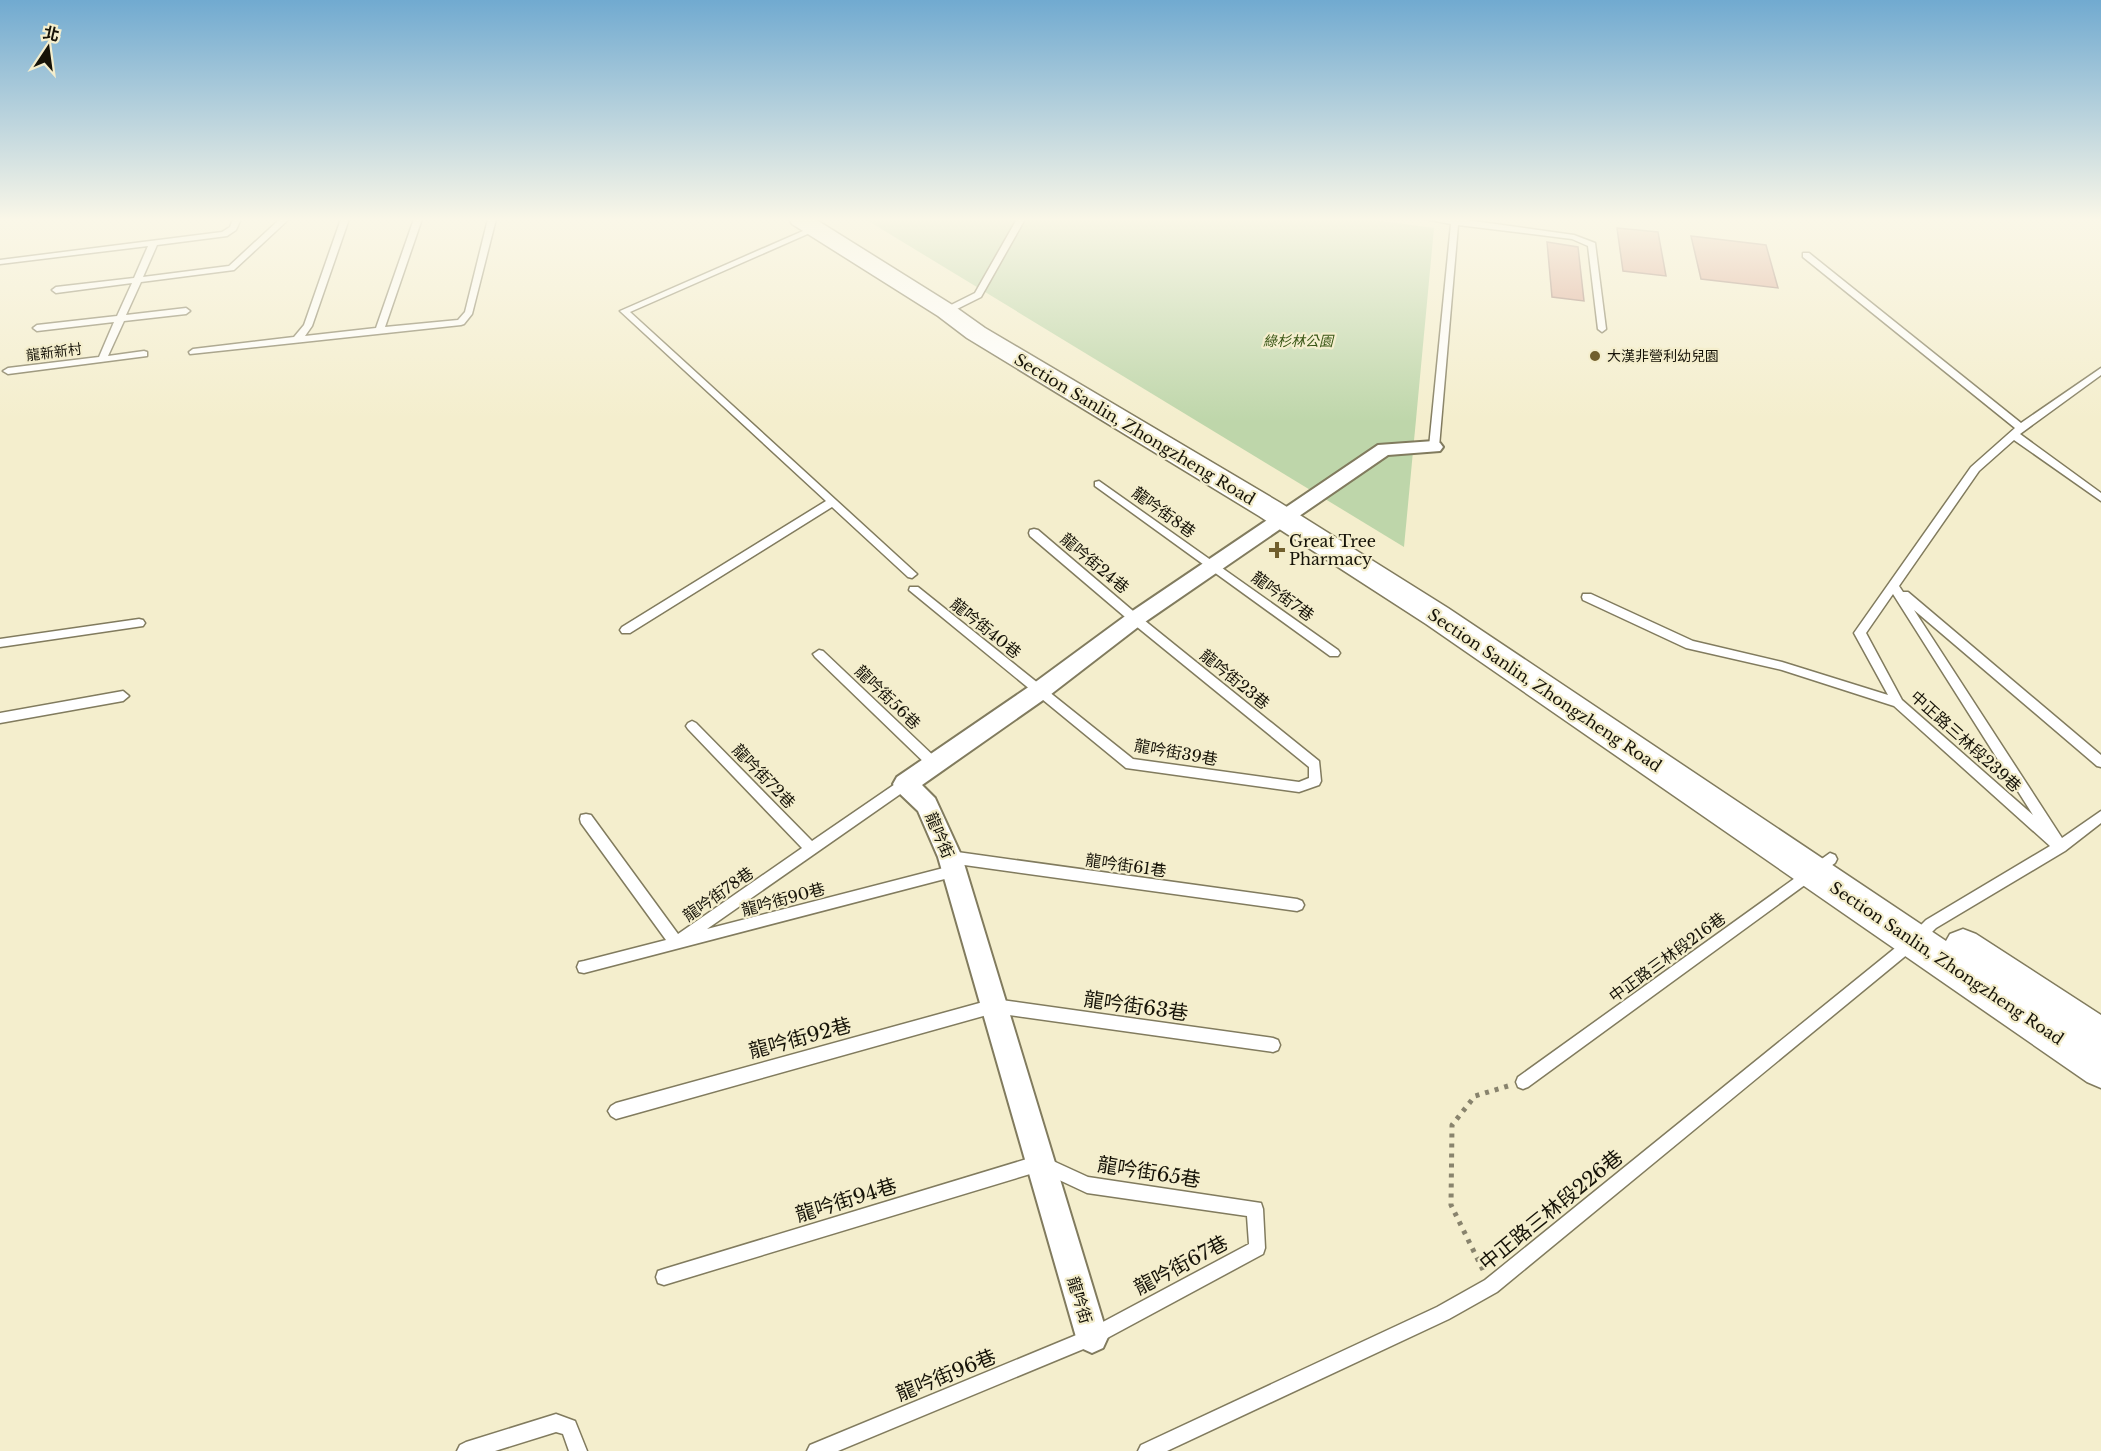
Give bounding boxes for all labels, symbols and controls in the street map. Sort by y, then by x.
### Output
north arrow [18,18,78,78]
text: 北 [41,22,61,45]
park label: 綠杉林公園 [1263,332,1335,350]
street label: 龍新新村 [25,340,83,364]
place label: 大漢非營利幼兒園 [1607,347,1719,365]
street label: Section Sanlin, Zhongzheng Road [1011,349,1259,509]
marker: 大漢非營利幼兒園 [1588,349,1602,363]
street label: 龍吟街8巷 [1128,482,1200,542]
street label: 龍吟街24巷 [1057,529,1133,597]
place label: Great Tree Pharmacy [1289,531,1376,569]
marker: Great Tree Pharmacy [1270,543,1284,557]
street label: 龍吟街7巷 [1248,567,1318,625]
street label: 龍吟街40巷 [947,594,1025,662]
street label: Section Sanlin, Zhongzheng Road [1424,604,1666,776]
street label: 龍吟街23巷 [1196,645,1274,713]
street label: 龍吟街56巷 [851,661,925,733]
street label: 中正路三林段239巷 [1907,686,2025,796]
street label: 龍吟街39巷 [1133,735,1219,769]
street label: 龍吟街72巷 [728,740,800,812]
street label: 龍吟街 [921,809,959,861]
street label: 龍吟街61巷 [1084,849,1168,881]
street label: 龍吟街78巷 [679,862,757,926]
street label: Section Sanlin, Zhongzheng Road [1826,877,2068,1049]
street label: 龍吟街90巷 [739,878,827,920]
street label: 中正路三林段216巷 [1605,908,1729,1006]
street label: 龍吟街63巷 [1082,987,1190,1025]
street label: 龍吟街92巷 [746,1013,854,1063]
street label: 中正路三林段226巷 [1474,1145,1628,1275]
street label: 龍吟街65巷 [1096,1152,1202,1192]
street label: 龍吟街94巷 [792,1173,900,1227]
street label: 龍吟街67巷 [1130,1230,1232,1300]
street label: 龍吟街 [1063,1274,1097,1326]
street label: 龍吟街96巷 [892,1344,1000,1406]

